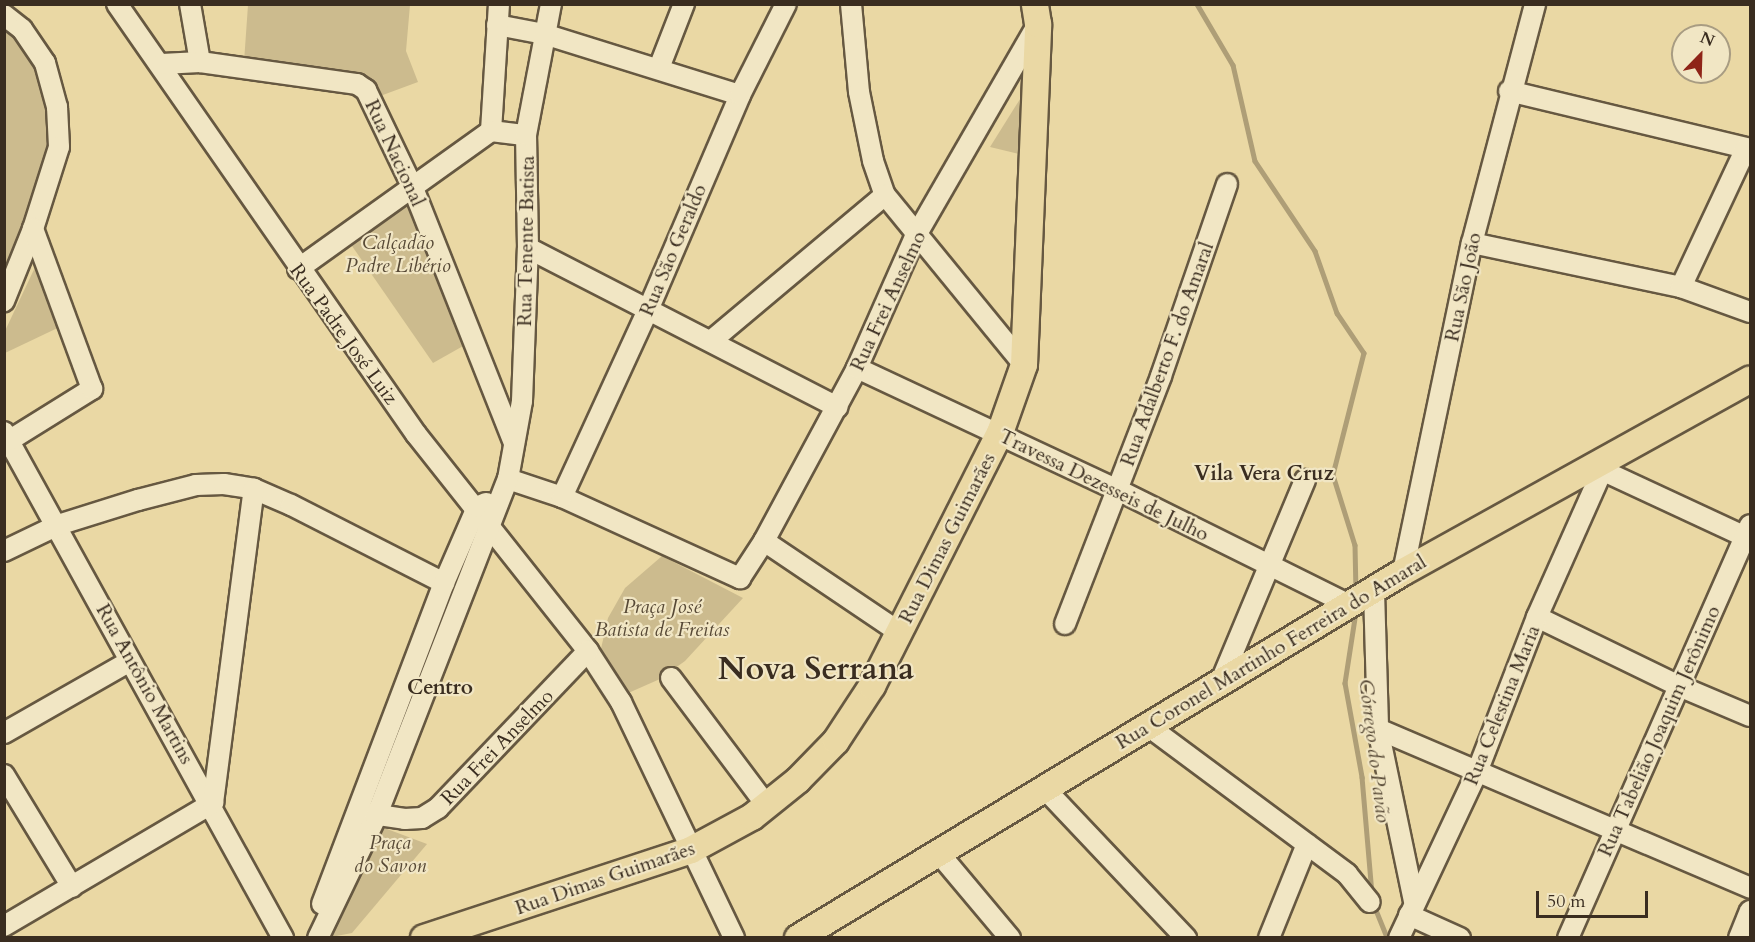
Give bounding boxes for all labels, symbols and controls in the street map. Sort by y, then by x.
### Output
north arrow [1671,24,1731,84]
text: N [1697,26,1718,52]
street label: Rua Nacional [360,96,430,210]
street label: Rua Tenente Batista [513,155,539,327]
street label: Rua São Geraldo [634,180,712,320]
street label: Rua Frei Anselmo [845,227,931,375]
park label: Calçadão Padre Libério [345,230,451,277]
street label: Rua São João [1440,230,1486,344]
street label: Rua Adalberto F. do Amaral [1115,239,1219,469]
street label: Rua Padre José Luiz [285,259,403,409]
street label: Travessa Dezesseis de Julho [995,424,1213,546]
street label: Rua Dimas Guimarães [894,449,1000,627]
district label: Vila Vera Cruz [1194,461,1334,487]
street label: Rua Coronel Martinho Ferreira do Amaral [1111,550,1431,754]
park label: Praça José Batista de Freitas [594,594,730,641]
street label: Rua Antônio Martins [91,600,199,768]
street label: Rua Tabelião Joaquim Jerônimo [1593,602,1725,860]
street label: Rua Celestina Maria [1459,621,1545,789]
district label: Nova Serrana [718,650,914,688]
district label: Centro [407,675,473,701]
water label: Córrego do Pavão [1353,678,1395,824]
street label: Rua Frei Anselmo [436,684,558,810]
park label: Praça do Savon [354,831,426,878]
street label: Rua Dimas Guimarães [512,836,698,920]
scale bar [1539,879,1652,917]
text: 50 m [1547,889,1586,914]

